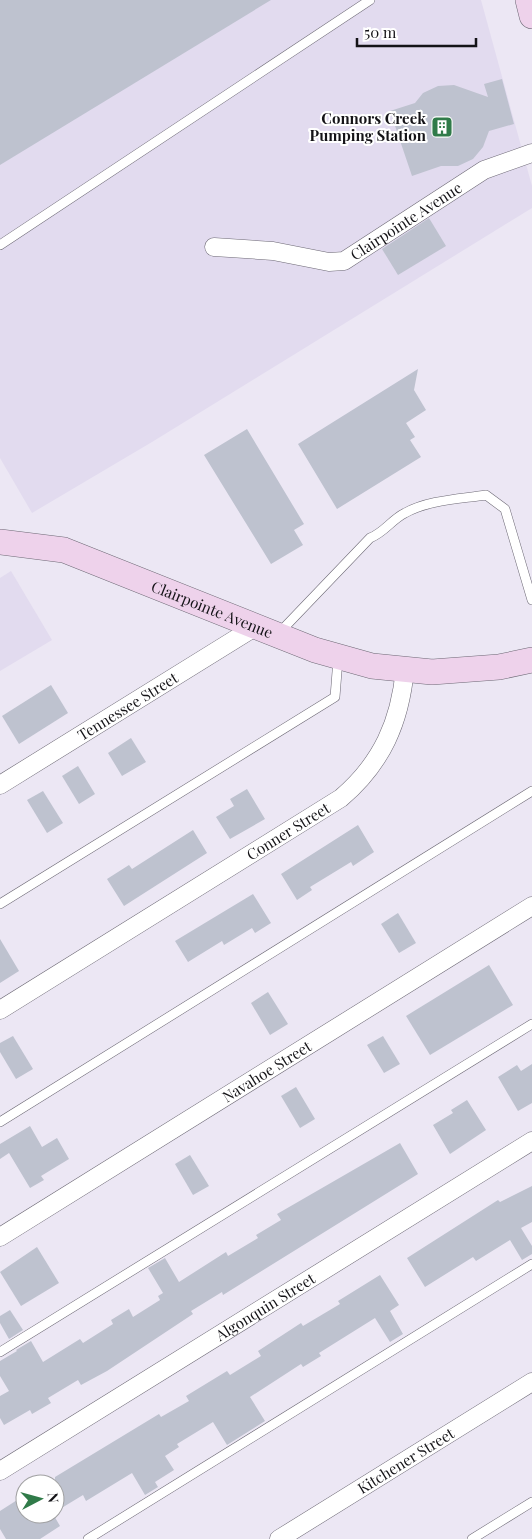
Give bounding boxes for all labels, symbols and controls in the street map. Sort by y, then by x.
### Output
scale bar [357,15,476,47]
text: 50 m [364,22,397,42]
place label: Connors Creek Pumping Station [310,108,427,145]
building icon: Connors Creek Pumping Station [430,115,454,139]
street label: Clairpointe Avenue [346,177,465,264]
street label: Clairpointe Avenue [148,576,276,642]
street label: Tennessee Street [74,667,182,745]
street label: Conner Street [242,797,334,864]
street label: Navahoe Street [218,1036,315,1106]
street label: Algonquin Street [211,1268,319,1345]
street label: Kitchener Street [353,1423,458,1498]
north arrow [15,1474,65,1524]
text: N [43,1492,63,1504]

